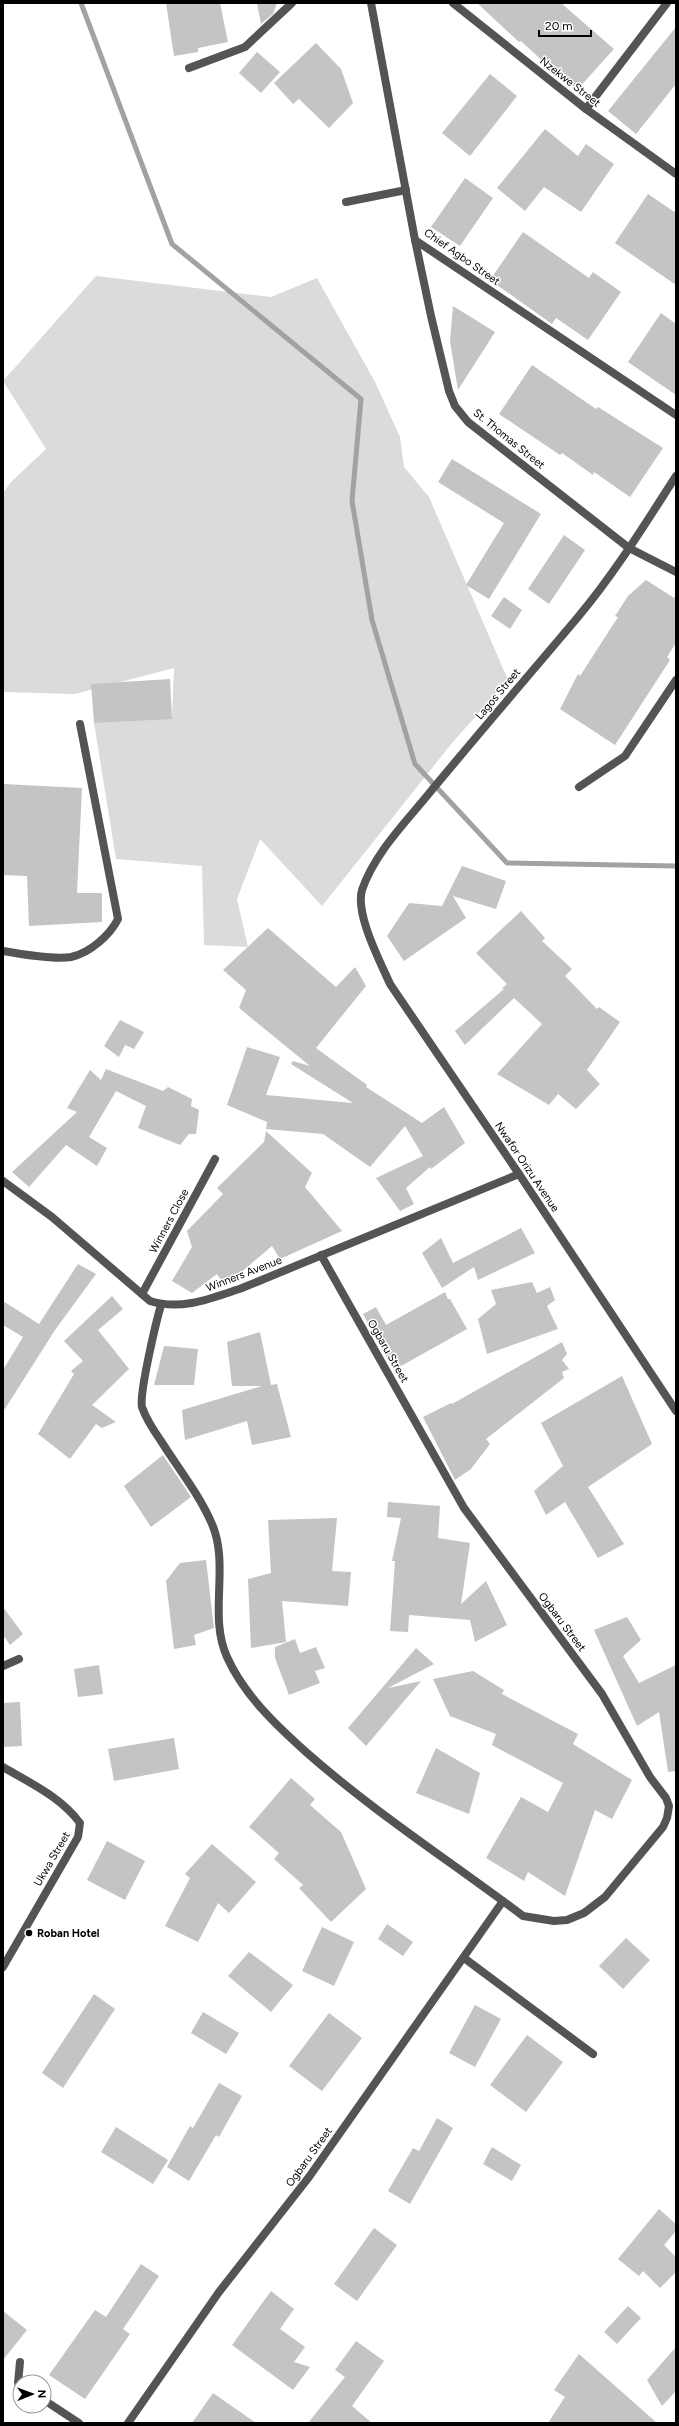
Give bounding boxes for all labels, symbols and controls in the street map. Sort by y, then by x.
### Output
scale bar [539,12,591,38]
text: 20 m [545,19,573,33]
street label: Nzekwe Street [537,54,603,110]
street label: Chief Agbo Street [422,226,502,288]
street label: St. Thomas Street [471,406,547,472]
street label: Lagos Street [473,666,523,722]
street label: Nwafor Orizu Avenue [492,1120,562,1214]
street label: Winners Close [147,1187,191,1255]
street label: Winners Avenue [204,1254,284,1294]
street label: Ogbaru Street [365,1317,411,1385]
street label: Ogbaru Street [536,1590,588,1654]
street label: Ukwa Street [31,1829,73,1889]
place label: Roban Hotel [37,1927,100,1940]
marker: Roban Hotel [24,1928,34,1938]
street label: Ogbaru Street [283,2125,335,2189]
north arrow [12,2374,52,2414]
text: N [35,2389,48,2398]

